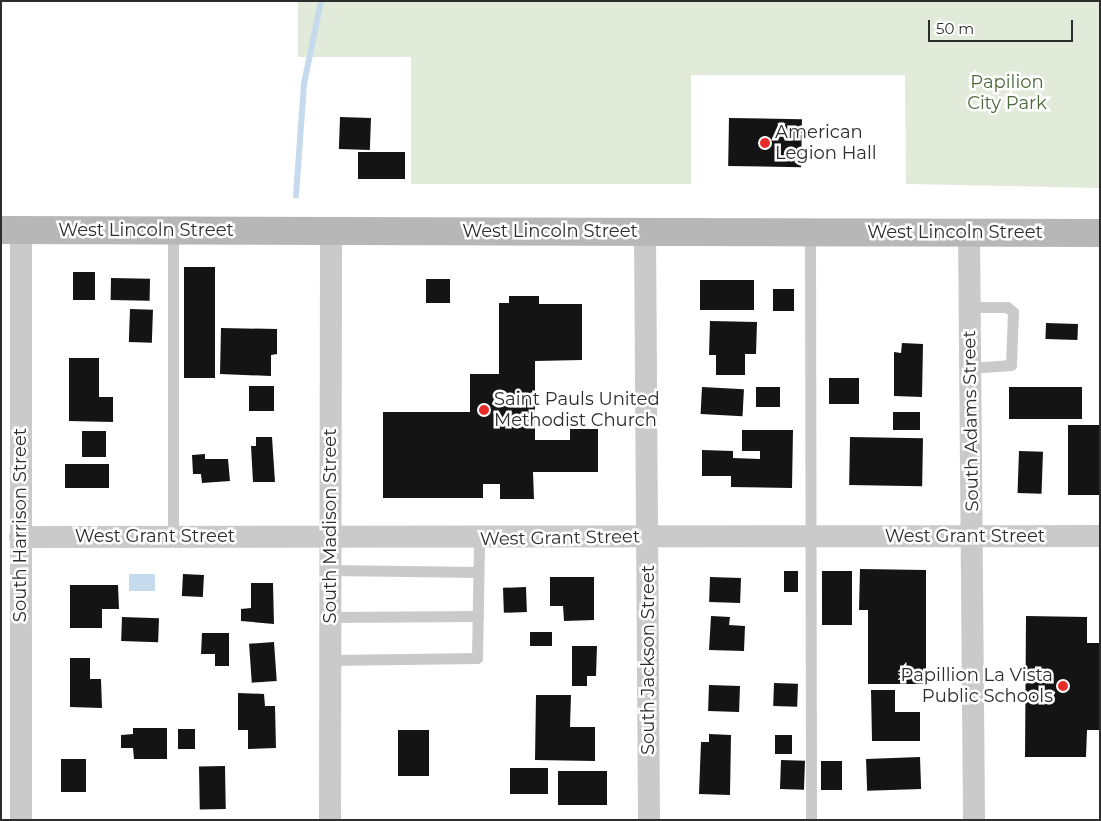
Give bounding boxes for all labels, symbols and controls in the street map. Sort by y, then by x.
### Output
scale bar [931,10,1076,42]
text: 50 m [936,19,974,38]
park label: Papilion City Park [967,72,1047,115]
place label: American Legion Hall [775,122,877,164]
marker: American Legion Hall [759,137,771,149]
street label: West Lincoln Street [58,219,234,241]
street label: West Lincoln Street [462,220,638,242]
street label: West Lincoln Street [867,221,1043,243]
street label: South Adams Street [959,330,983,512]
place label: Saint Pauls United Methodist Church [494,389,660,432]
marker: Saint Pauls United Methodist Church [478,404,490,416]
street label: South Harrison Street [9,428,31,622]
street label: South Madison Street [319,429,341,623]
street label: West Grant Street [75,525,235,547]
street label: West Grant Street [885,525,1045,547]
street label: West Grant Street [480,526,640,550]
street label: South Jackson Street [637,565,659,755]
place label: Papillion La Vista Public Schools [901,665,1053,708]
marker: Papillion La Vista Public Schools [1057,680,1069,692]

